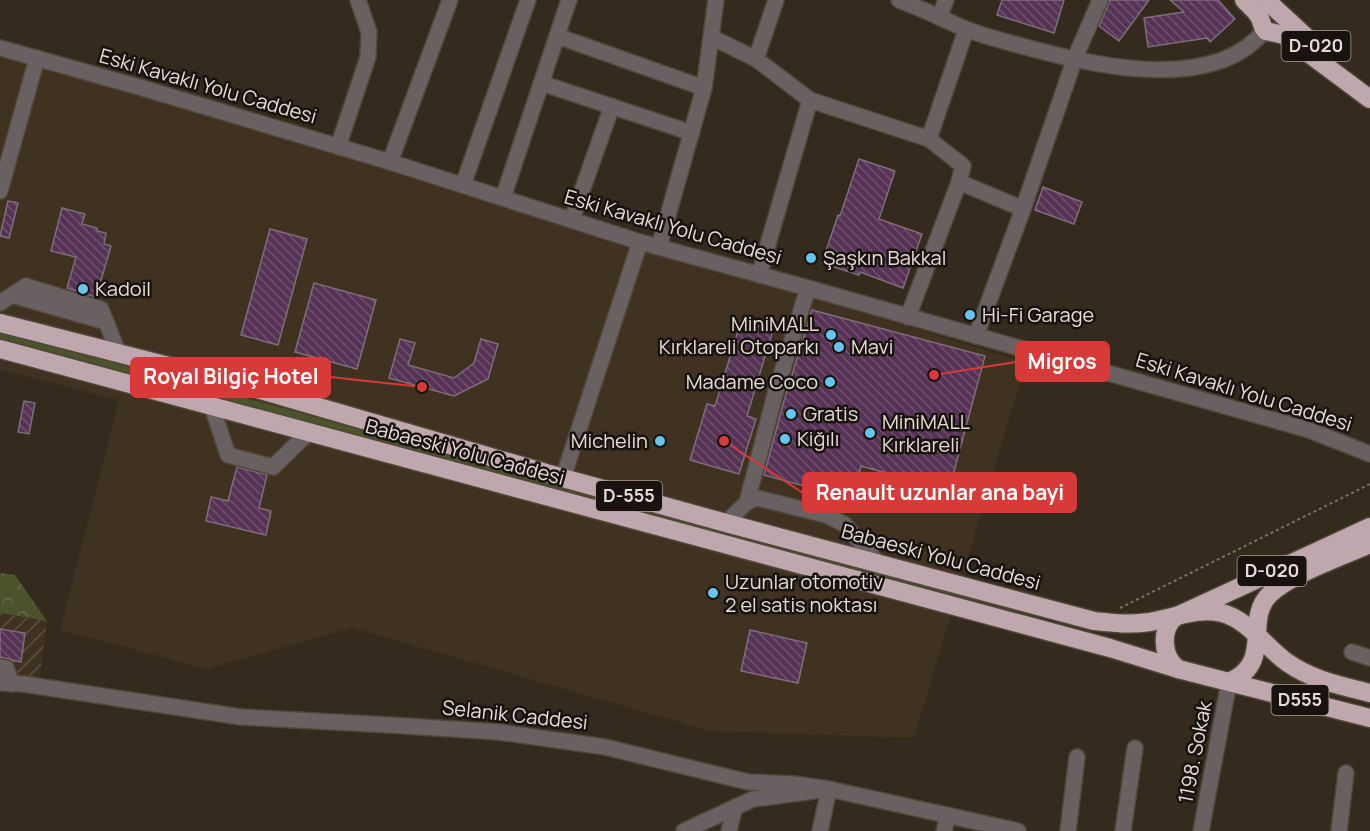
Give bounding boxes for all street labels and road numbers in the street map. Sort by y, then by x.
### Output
road number: D-020 [1282,31,1350,61]
street label: Eski Kavaklı Yolu Caddesi [96,42,320,129]
street label: Eski Kavaklı Yolu Caddesi [561,183,785,270]
street label: Eski Kavaklı Yolu Caddesi [1133,346,1356,437]
street label: Babaeski Yolu Caddesi [363,412,568,491]
road number: D-555 [596,481,662,511]
street label: Babaeski Yolu Caddesi [839,517,1044,596]
road number: D-020 [1238,556,1306,586]
road number: D555 [1272,685,1328,715]
street label: Selanik Caddesi [441,693,589,736]
street label: 1198. Sokak [1171,697,1218,805]

